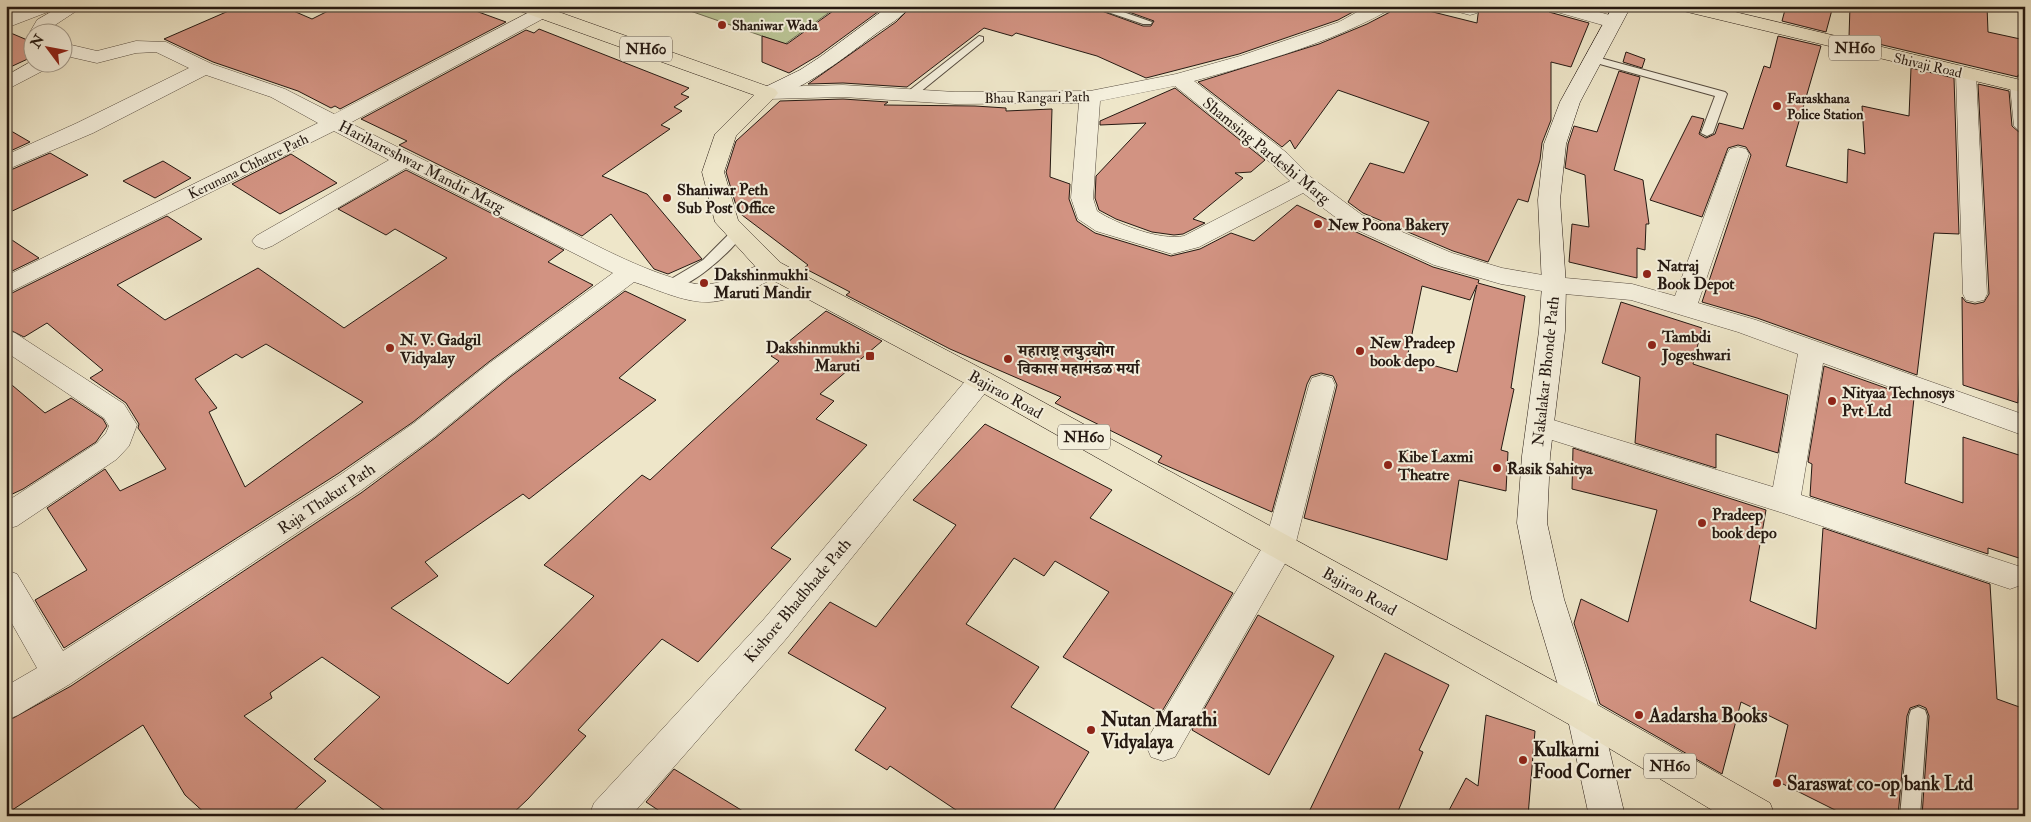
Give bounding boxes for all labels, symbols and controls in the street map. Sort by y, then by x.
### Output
place label: Shaniwar Wada [732,17,819,34]
marker: Shaniwar Wada [716,19,728,31]
north arrow [22,22,72,72]
text: N [26,31,48,52]
road number: NH60 [620,36,672,62]
road number: NH60 [1829,36,1881,60]
street label: Shivaji Road [1892,49,1964,82]
street label: Bhau Rangari Path [984,88,1091,107]
place label: Faraskhana Police Station [1787,90,1864,123]
street label: Shamsing Pardeshi Marg [1198,93,1335,209]
marker: Faraskhana Police Station [1771,100,1783,112]
street label: Harihareshwar Mandir Marg [335,116,509,218]
street label: Kerunana Chhatre Path [185,130,312,203]
place label: Shaniwar Peth Sub Post Office [677,180,775,218]
marker: Shaniwar Peth Sub Post Office [661,192,673,204]
place label: New Poona Bakery [1327,215,1450,236]
marker: New Poona Bakery [1312,218,1324,230]
place label: Natraj Book Depot [1656,256,1735,295]
place label: Dakshinmukhi Maruti Mandir [713,265,812,303]
marker: Natraj Book Depot [1641,268,1653,280]
marker: Dakshinmukhi Maruti Mandir [698,277,710,289]
street label: Nakalakar Bhonde Path [1528,295,1564,447]
place label: Tambdi Jogeshwari [1661,327,1731,366]
place label: N. V. Gadgil Vidyalay [399,330,482,369]
place label: New Pradeep book depo [1369,333,1455,372]
place label: Dakshinmukhi Maruti [766,338,861,376]
marker: Tambdi Jogeshwari [1646,339,1658,351]
place label: महाराष्ट्र लघुउद्योग विकास महामंडळ मर्या [1016,341,1141,379]
marker: N. V. Gadgil Vidyalay [384,342,396,354]
marker: New Pradeep book depo [1354,345,1366,357]
marker: Dakshinmukhi Maruti [864,350,876,362]
marker: महाराष्ट्र लघुउद्योग विकास महामंडळ मर्या [1002,353,1014,365]
street label: Bajirao Road [965,366,1046,424]
place label: Nityaa Technosys Pvt Ltd [1841,383,1955,421]
marker: Nityaa Technosys Pvt Ltd [1826,395,1838,407]
road number: NH60 [1058,424,1110,450]
place label: Kibe Laxmi Theatre [1397,447,1474,485]
street label: Raja Thakur Path [274,459,379,539]
marker: Kibe Laxmi Theatre [1382,459,1394,471]
place label: Rasik Sahitya [1507,459,1593,480]
marker: Rasik Sahitya [1491,462,1503,474]
place label: Pradeep book depo [1711,505,1777,544]
marker: Pradeep book depo [1696,517,1708,529]
street label: Kishore Bhadbhade Path [740,534,856,667]
street label: Bajirao Road [1319,563,1400,621]
place label: Aadarsha Books [1648,704,1768,728]
place label: Nutan Marathi Vidyalaya [1100,708,1217,755]
marker: Aadarsha Books [1633,709,1645,721]
marker: Nutan Marathi Vidyalaya [1085,724,1097,736]
place label: Kulkarni Food Corner [1533,738,1632,784]
marker: Kulkarni Food Corner [1517,754,1529,766]
road number: NH60 [1644,754,1696,778]
place label: Saraswat co-op bank Ltd [1787,772,1974,797]
marker: Saraswat co-op bank Ltd [1771,777,1783,789]

